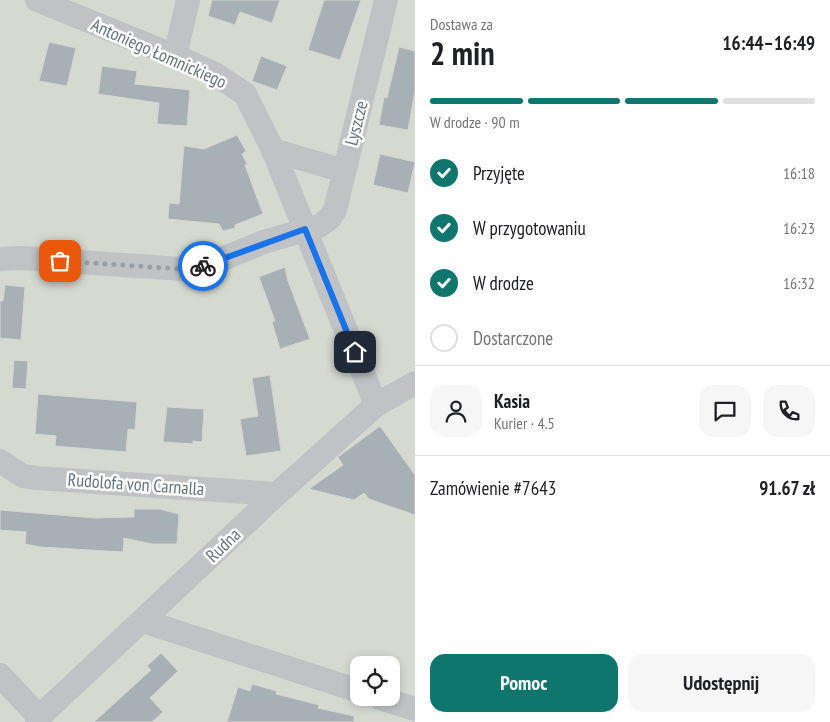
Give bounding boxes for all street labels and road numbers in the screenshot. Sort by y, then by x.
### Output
street label: Antoniego Łomnickiego [88,13,230,93]
street label: Lyszcze [339,98,373,148]
street label: Rudolofa von Carnalla [67,468,205,500]
street label: Rudna [201,523,245,567]

